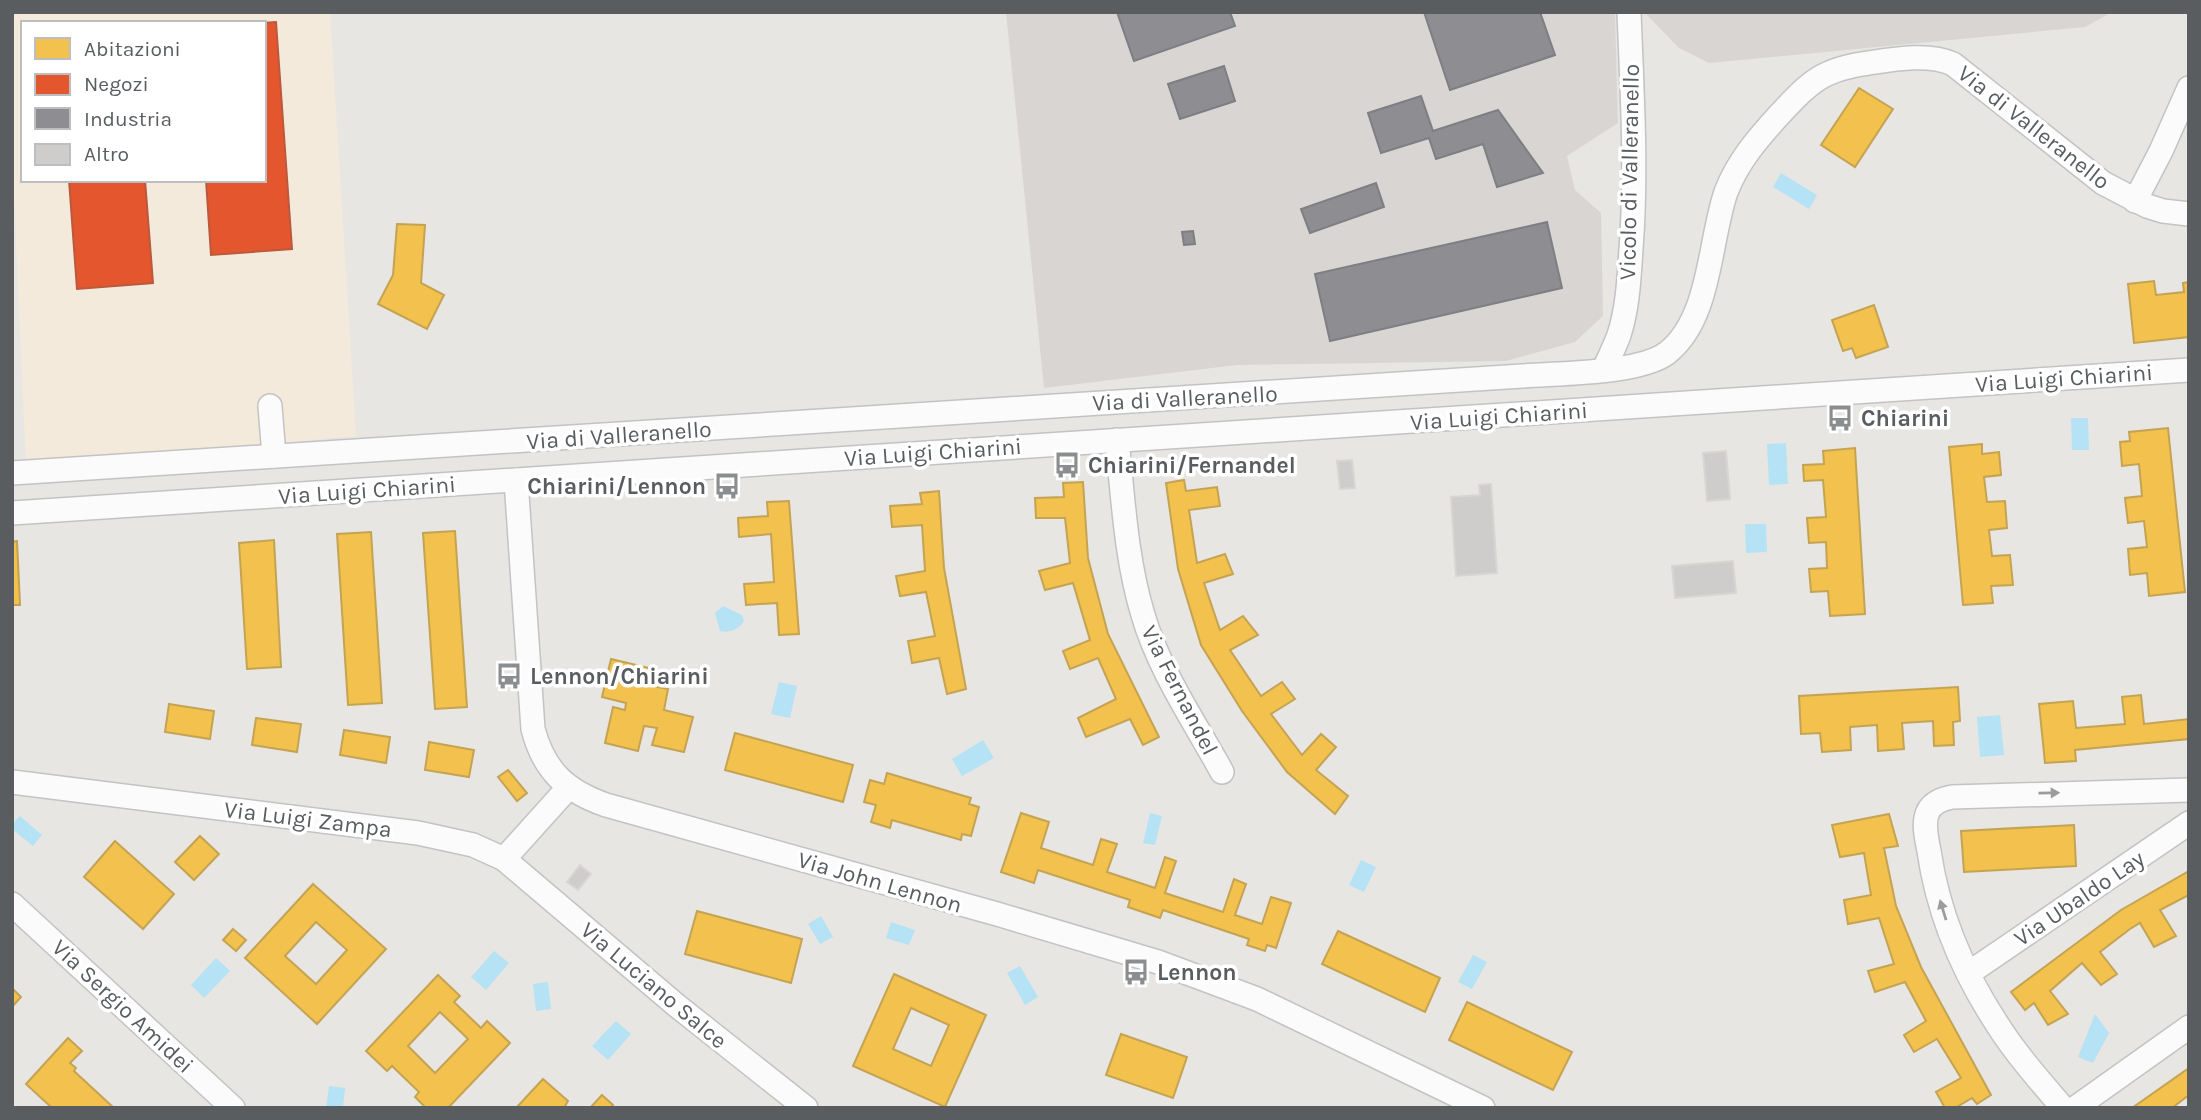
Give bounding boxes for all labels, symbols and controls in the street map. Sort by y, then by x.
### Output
legend [21,21,266,182]
text: Abitazioni [84,37,181,61]
street label: Via di Valleranello [1952,60,2115,195]
street label: Vicolo di Valleranello [1614,64,1645,280]
text: Negozi [84,72,149,96]
text: Industria [84,107,172,131]
text: Altro [84,142,129,166]
street label: Via Luigi Chiarini [1974,359,2154,398]
street label: Via di Valleranello [1092,380,1278,417]
street label: Via Luigi Chiarini [1409,397,1589,436]
bus stop icon: Chiarini [1825,403,1855,433]
place label: Chiarini [1861,405,1949,432]
street label: Via di Valleranello [526,416,713,455]
street label: Via Luigi Chiarini [843,433,1023,472]
bus stop icon: Chiarini/Fernandel [1052,450,1082,480]
place label: Chiarini/Fernandel [1088,452,1296,479]
street label: Via Luigi Chiarini [277,471,457,510]
bus stop icon: Chiarini/Lennon [712,471,742,501]
place label: Chiarini/Lennon [527,473,706,500]
street label: Via Fernandel [1135,621,1224,760]
bus stop icon: Lennon/Chiarini [494,661,524,691]
place label: Lennon/Chiarini [530,663,709,690]
one-way arrow [2038,787,2060,799]
street label: Via Luigi Zampa [223,796,393,843]
street label: Via Ubaldo Lay [2009,845,2150,952]
street label: Via John Lennon [795,846,965,919]
one-way arrow [1937,900,1947,921]
street label: Via Luciano Salce [575,916,732,1054]
street label: Via Sergio Amidei [46,934,199,1079]
bus stop icon: Lennon [1121,957,1151,987]
place label: Lennon [1157,959,1237,986]

